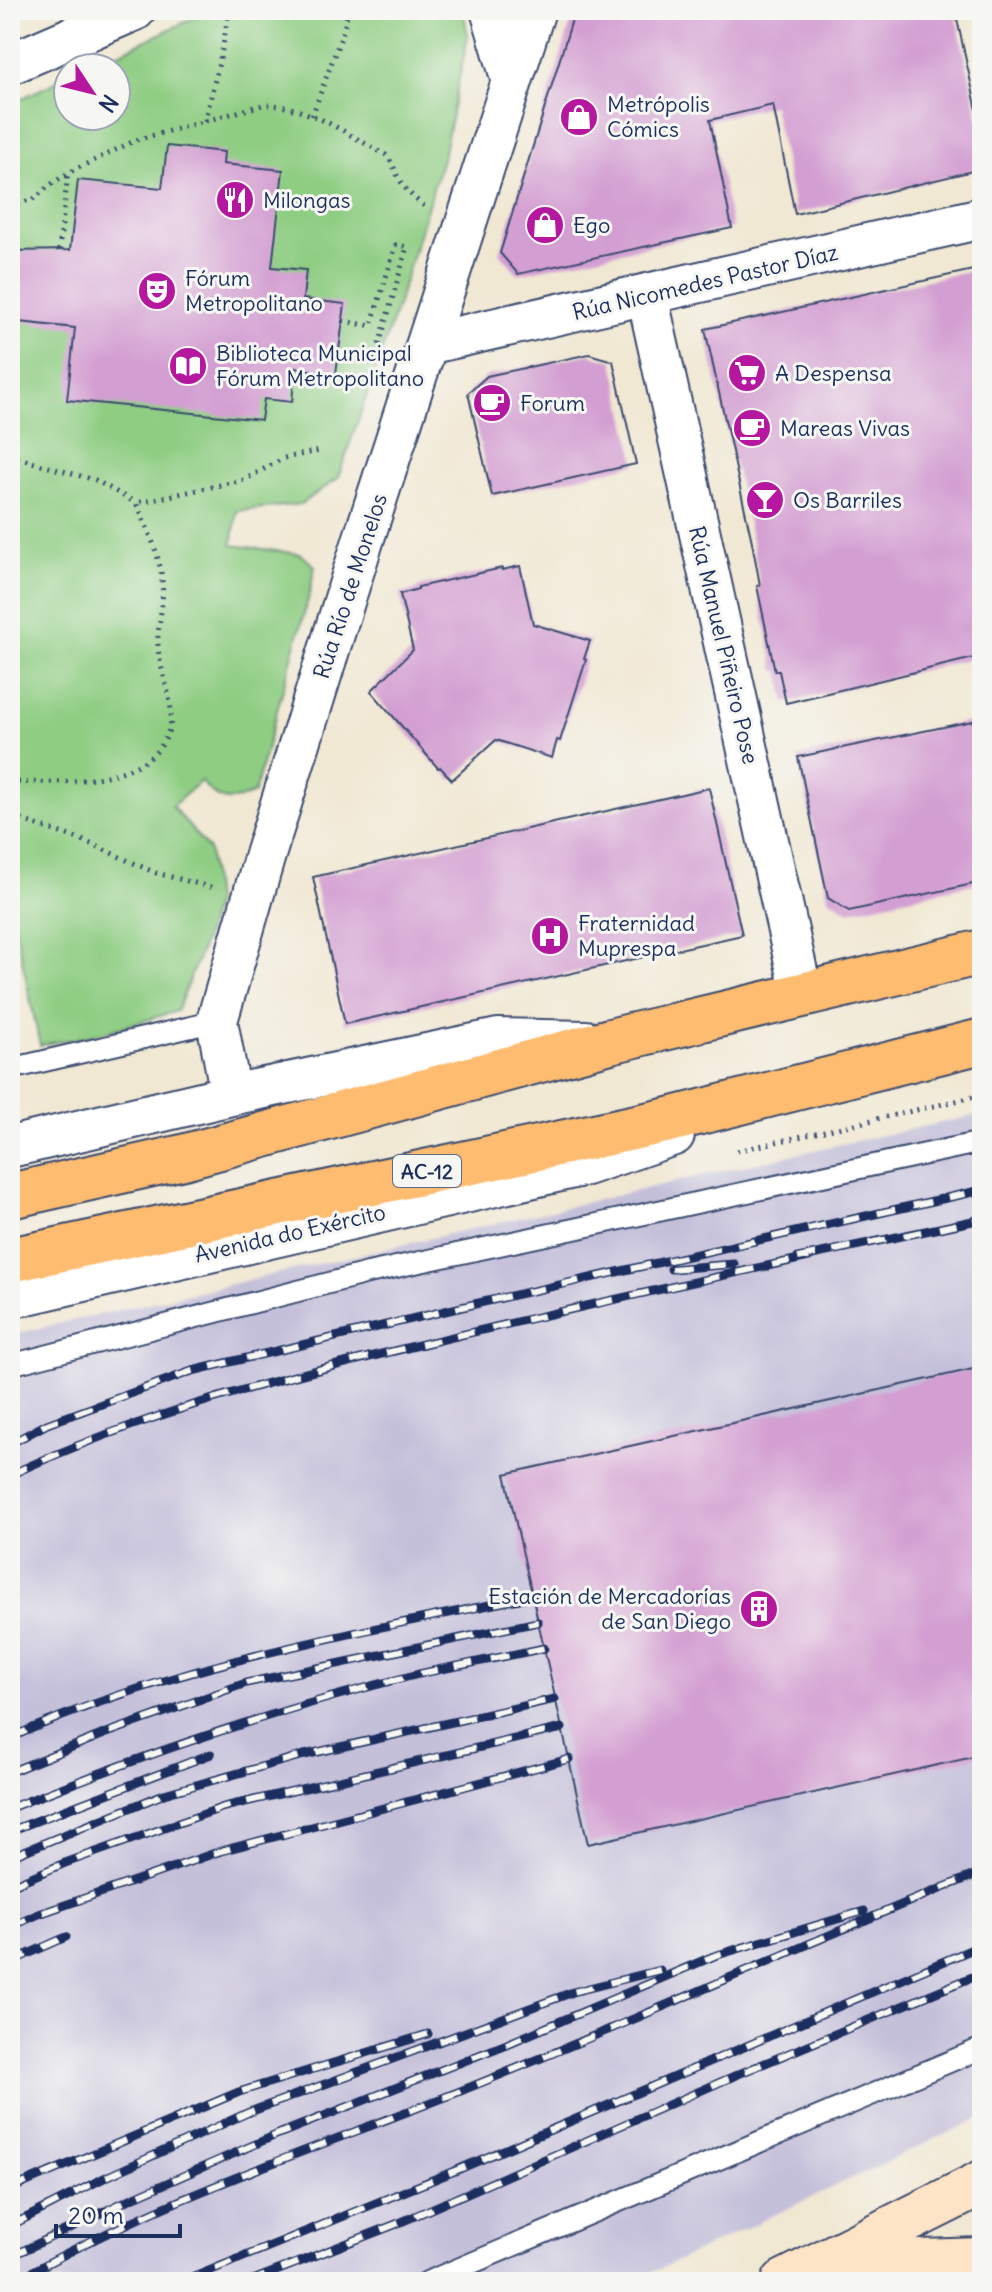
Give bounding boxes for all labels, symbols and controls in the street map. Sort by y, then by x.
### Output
north arrow [52,52,132,132]
text: N [93,89,124,118]
place label: Metrópolis Cómics [607,90,710,143]
shop icon: Metrópolis Cómics [558,96,600,138]
restaurant icon: Milongas [214,179,256,221]
place label: Milongas [263,186,351,214]
shop icon: Ego [524,204,566,246]
place label: Ego [573,211,610,239]
street label: Rúa Nicomedes Pastor Díaz [569,238,841,326]
place label: Fórum Metropolitano [185,264,323,317]
theatre icon: Fórum Metropolitano [136,270,178,312]
place label: Biblioteca Municipal Fórum Metropolitano [216,339,424,392]
library icon: Biblioteca Municipal Fórum Metropolitano [167,345,209,387]
supermarket icon: A Despensa [726,352,768,394]
place label: A Despensa [775,359,892,387]
cafe icon: Forum [471,382,513,424]
place label: Forum [520,389,585,417]
cafe icon: Mareas Vivas [731,407,773,449]
place label: Mareas Vivas [780,414,910,442]
bar icon: Os Barriles [744,479,786,521]
place label: Os Barriles [793,486,902,514]
street label: Rúa Río de Monelos [307,490,393,682]
street label: Rúa Manuel Piñeiro Pose [683,523,765,767]
place label: Fraternidad Muprespa [578,909,695,962]
hospital icon: Fraternidad Muprespa [529,915,571,957]
road number: AC-12 [393,1155,461,1187]
street label: Avenida do Exército [192,1197,388,1269]
place label: Estación de Mercadorías de San Diego [488,1582,731,1635]
building icon: Estación de Mercadorías de San Diego [738,1588,780,1630]
scale bar [56,2188,180,2238]
text: 20 m [68,2200,124,2230]

